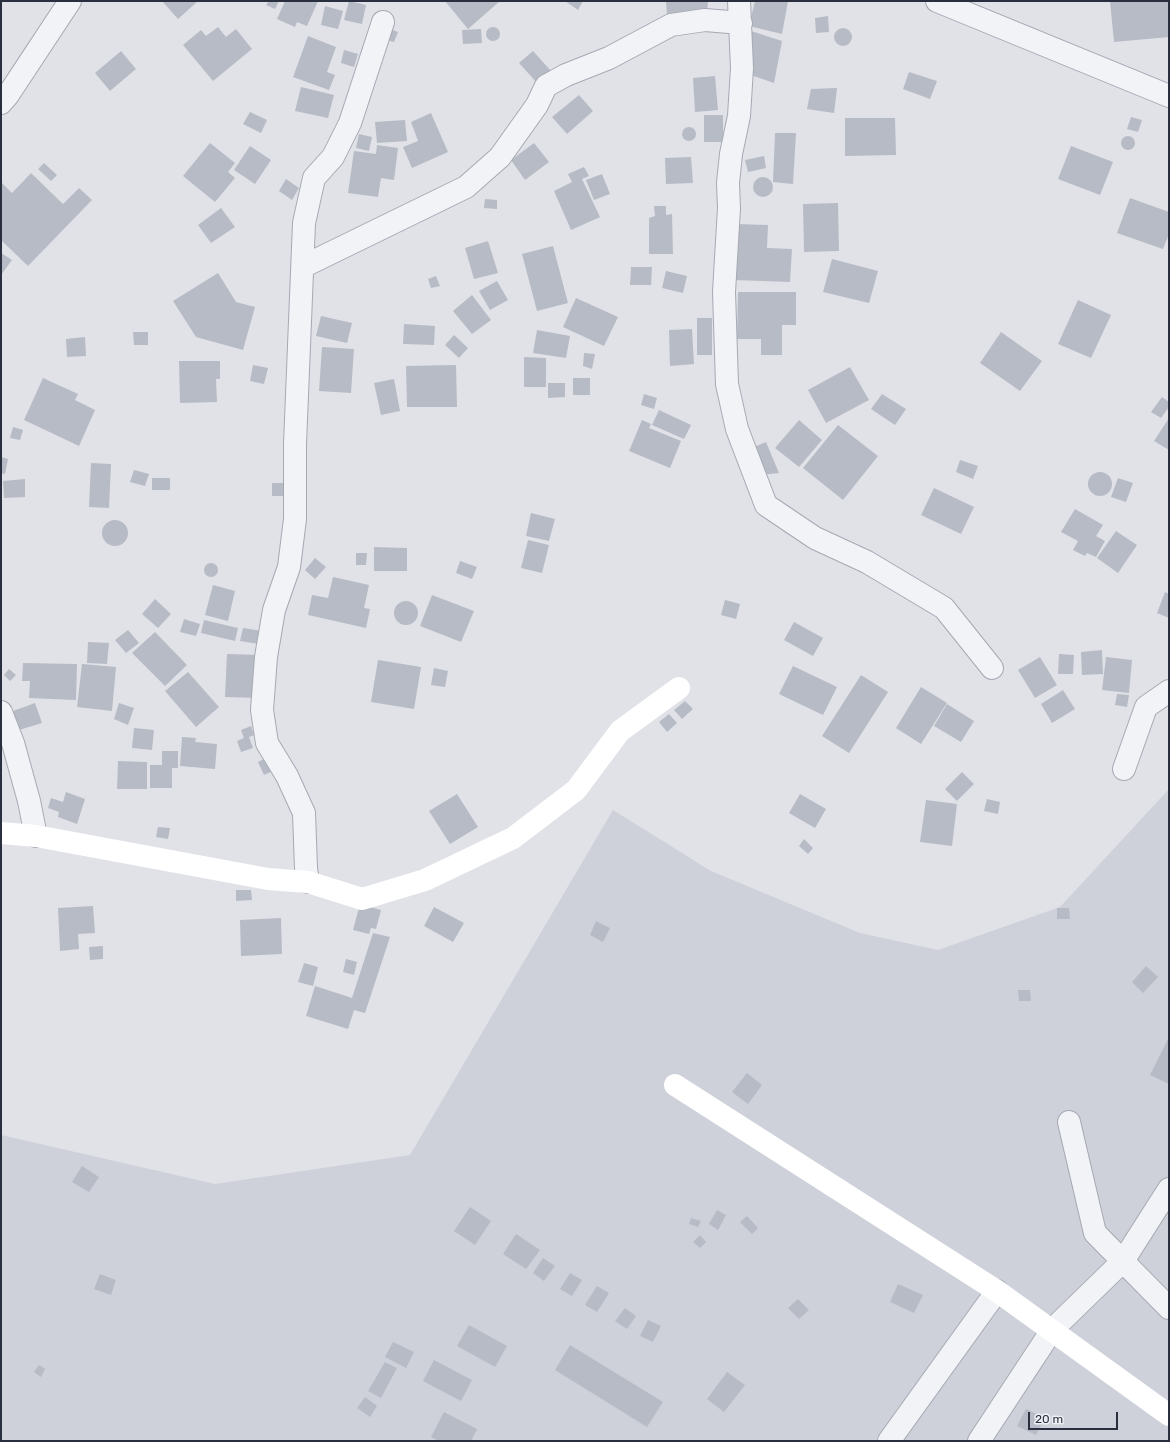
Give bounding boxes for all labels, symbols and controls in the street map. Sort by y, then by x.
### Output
scale bar [1030,1404,1120,1430]
text: 20 m [1035,1412,1063,1426]

